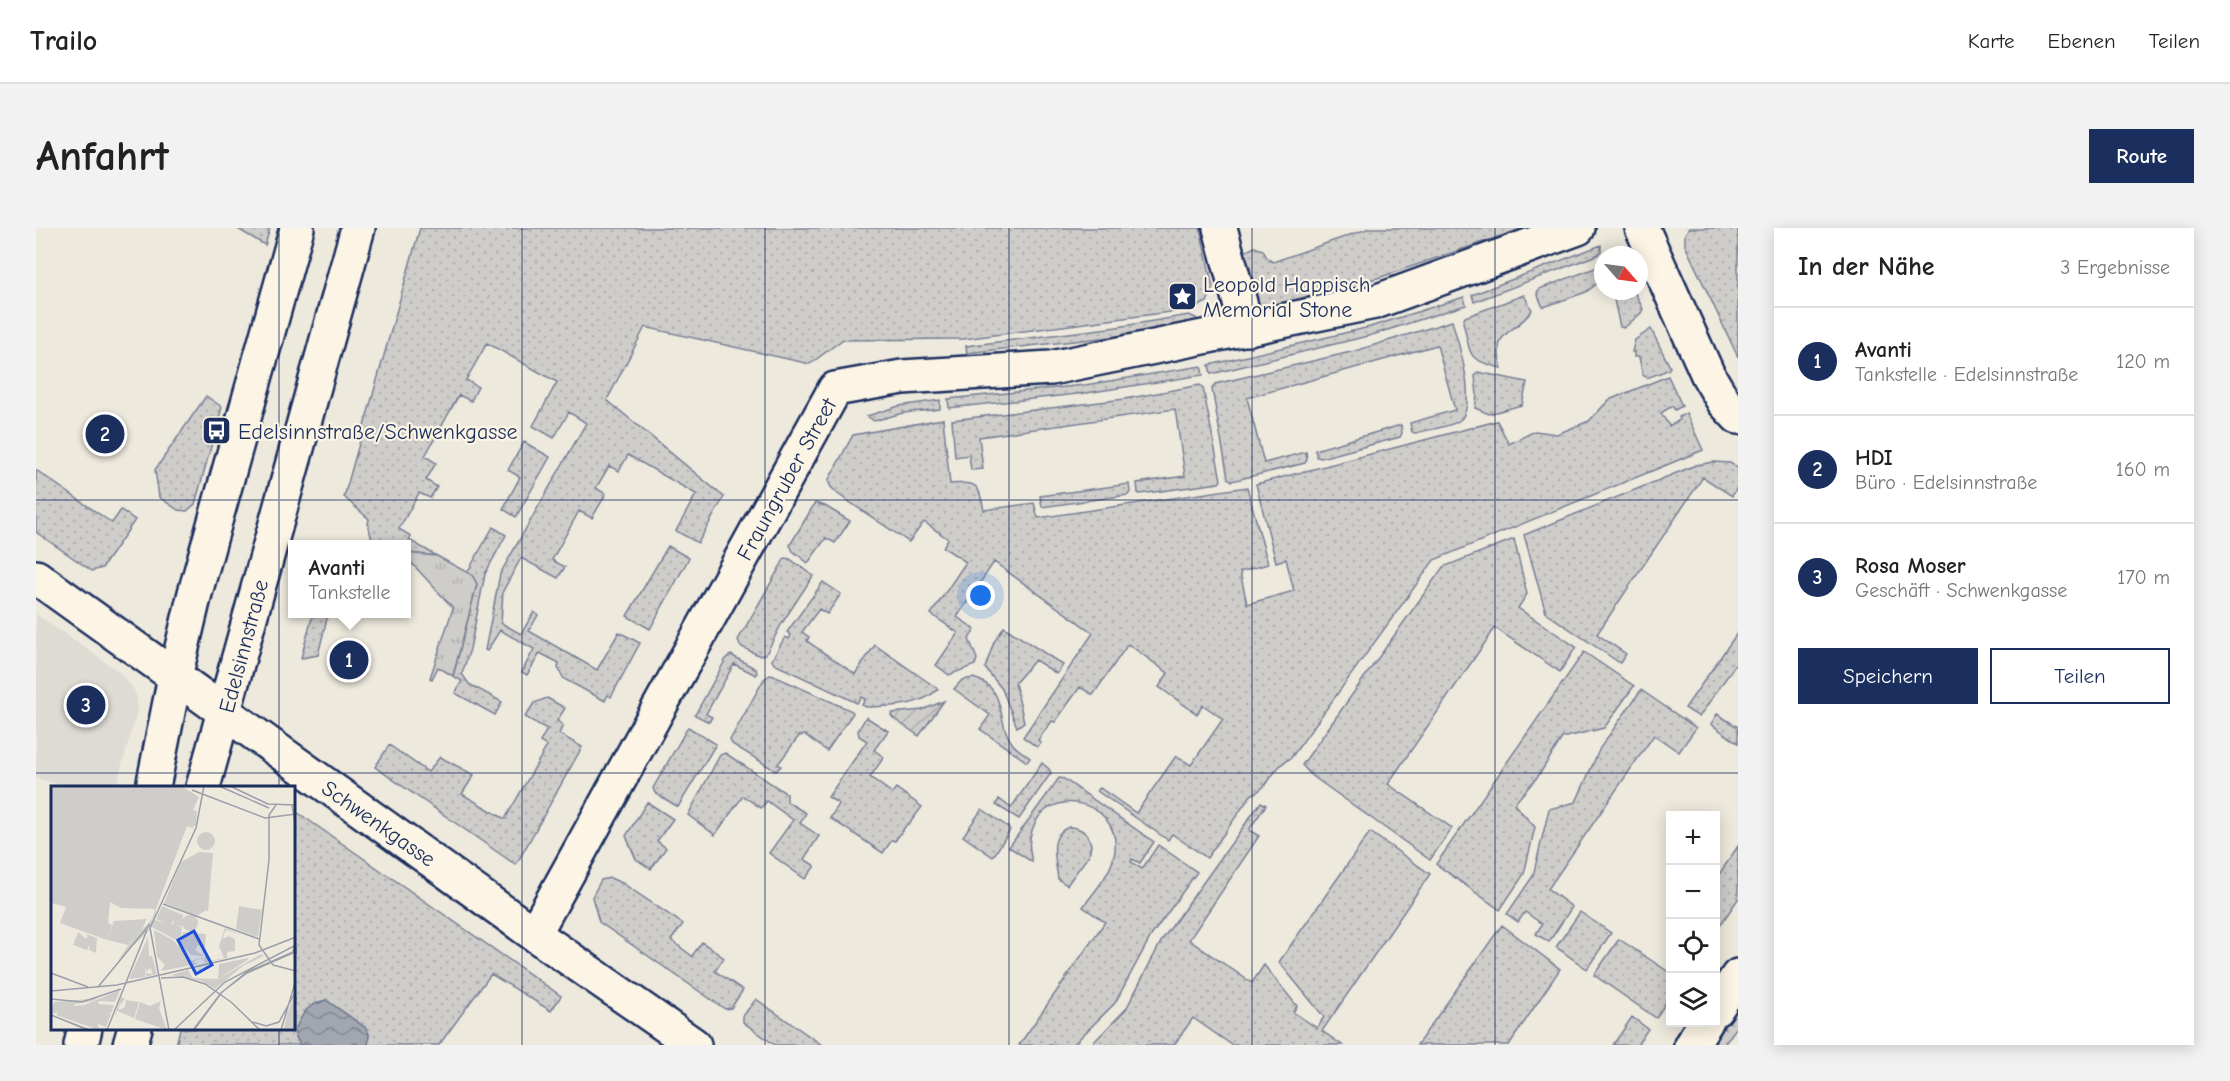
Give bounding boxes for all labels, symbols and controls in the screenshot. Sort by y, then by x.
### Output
text: Trailo [30,25,97,57]
text: Karte [1968,29,2015,53]
text: Ebenen [2048,29,2116,53]
text: Teilen [2149,29,2200,53]
button: Route [2089,129,2194,183]
text: Anfahrt [36,132,169,181]
north arrow [1594,246,1648,300]
text: In der Nähe [1798,252,1935,282]
text: 3 Ergebnisse [2060,256,2170,279]
place label: Leopold Happisch Memorial Stone [1203,272,1371,323]
place icon: Leopold Happisch Memorial Stone [1166,281,1198,313]
text: Avanti [1855,337,1912,363]
text: 1 [1814,350,1821,373]
text: 120 m [2116,350,2170,373]
text: Tankstelle · Edelsinnstraße [1855,363,2078,386]
street label: Fraungruber Street [732,393,843,565]
pin: 2 [86,412,124,456]
bus stop icon: Edelsinnstraße/Schwenkgasse [201,415,233,447]
place label: Edelsinnstraße/Schwenkgasse [238,419,518,445]
text: HDI [1855,445,1893,471]
text: 2 [1813,458,1822,481]
text: 160 m [2116,458,2170,481]
text: Büro · Edelsinnstraße [1855,471,2037,494]
popup [288,540,411,618]
text: Rosa Moser [1855,553,1966,579]
text: Avanti [309,555,365,581]
text: 3 [1813,566,1822,589]
text: 170 m [2117,566,2170,589]
street label: Edelsinnstraße [214,577,274,716]
text: Geschäft · Schwenkgasse [1855,579,2067,602]
text: Tankstelle [309,581,390,604]
your location [966,581,995,610]
pin: 1 [330,638,368,682]
button: Speichern [1798,648,1978,704]
button: Teilen [1990,648,2170,704]
pin: 3 [67,682,106,728]
street label: Schwenkgasse [317,775,440,873]
inset map [51,786,296,1030]
map controls [1666,811,1720,1027]
button: + [1666,811,1720,865]
button: − [1666,865,1720,919]
button: locate [1666,919,1720,973]
button: layers [1666,973,1720,1027]

